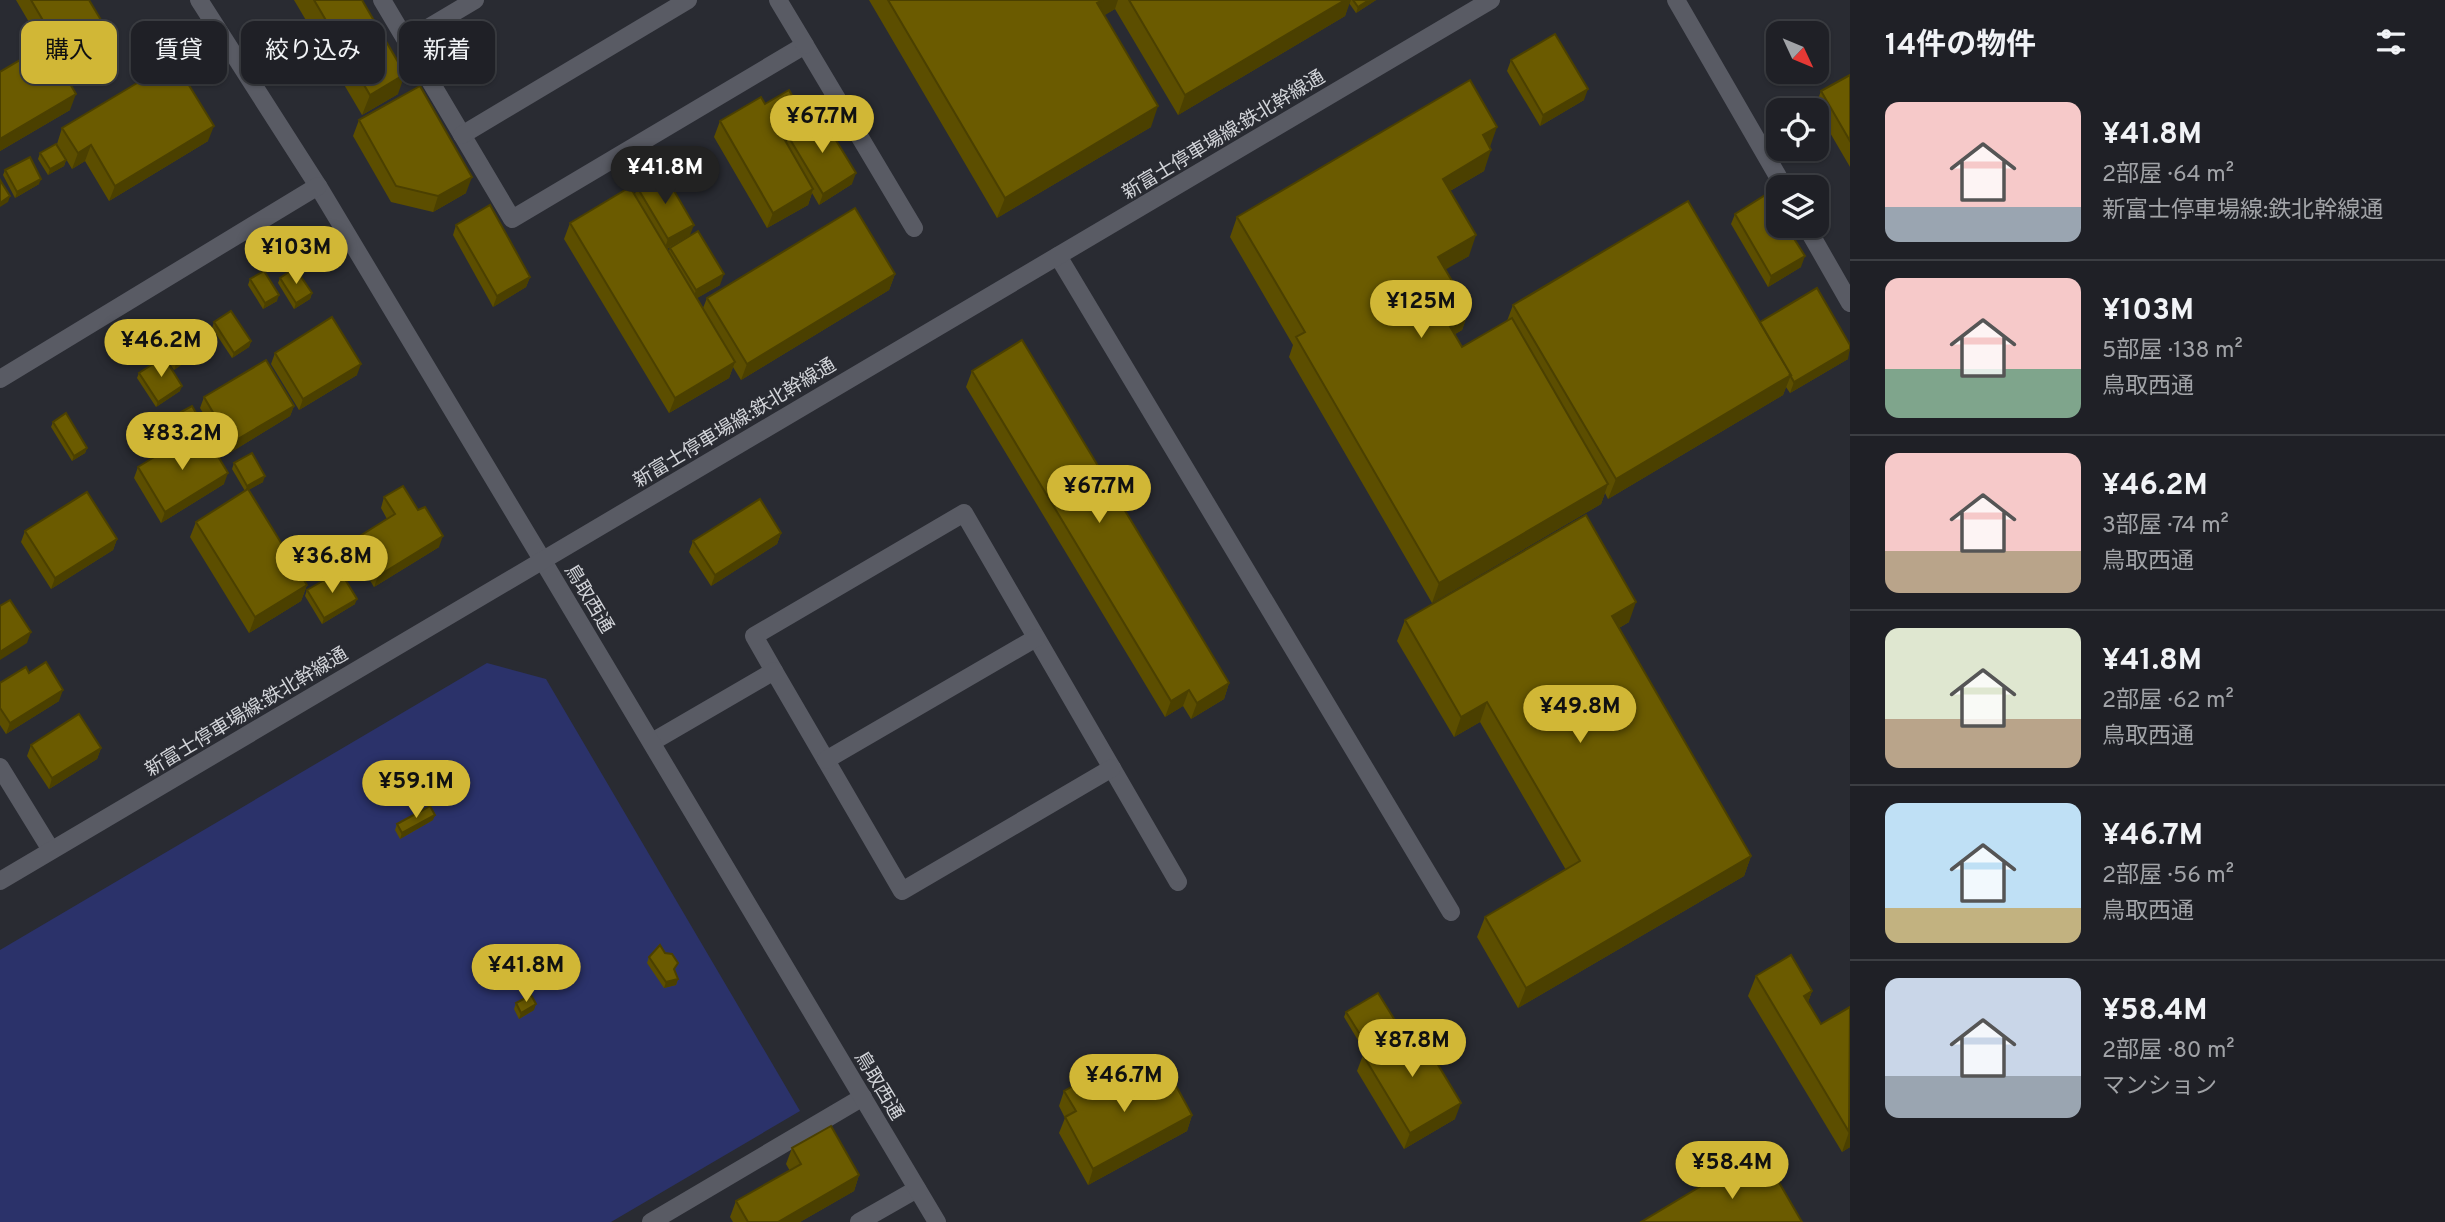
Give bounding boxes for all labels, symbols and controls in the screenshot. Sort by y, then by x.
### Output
chip: 購入 [21,21,117,84]
chip: 賃貸 [131,21,227,84]
chip: 絞り込み [241,21,385,84]
chip: 新着 [399,21,495,84]
north arrow [1766,21,1829,84]
map controls [1766,21,1829,238]
icon: filters [2372,23,2410,61]
text: 14件の物件 [1885,28,2036,65]
street label: 新富士停車場線:鉄北幹線通 [1118,66,1330,206]
pin: ¥67.7M [765,96,879,155]
button: locate [1766,98,1829,161]
text: ¥67.7M [786,103,858,132]
text: ¥41.8M [2102,117,2202,154]
icon: home [1941,130,2025,214]
pin: ¥41.8M [608,146,722,206]
text: ¥41.8M [627,154,703,183]
text: 2部屋 · 64 m² [2102,161,2234,190]
button: layers [1766,175,1829,238]
text: 新富士停車場線:鉄北幹線通 [2102,197,2383,226]
pin: ¥103M [247,226,345,286]
text: ¥103M [261,234,331,263]
pin: ¥125M [1372,280,1470,340]
text: ¥125M [1386,288,1456,317]
text: ¥103M [2102,293,2194,330]
icon: home [1941,306,2025,390]
pin: ¥46.2M [104,320,218,379]
text: ¥46.2M [120,327,202,356]
text: 5部屋 · 138 m² [2102,337,2243,366]
street label: 新富士停車場線:鉄北幹線通 [629,354,841,494]
text: 鳥取西通 [2102,373,2194,402]
pin: ¥83.2M [125,412,239,472]
text: ¥83.2M [142,420,222,449]
pin: ¥67.7M [1042,466,1156,525]
text: ¥46.2M [2102,468,2208,505]
text: ¥67.7M [1063,473,1135,502]
icon: home [1941,481,2025,565]
text: 3部屋 · 74 m² [2102,512,2229,541]
pin: ¥36.8M [275,536,389,595]
text: ¥36.8M [292,543,372,572]
text: 鳥取西通 [2102,548,2194,577]
street label: 鳥取西通 [558,560,618,638]
street label: 新富士停車場線:鉄北幹線通 [141,643,353,783]
text: ¥41.8M [2102,643,2202,680]
icon: home [1941,656,2025,740]
pin: ¥49.8M [1523,686,1637,745]
text: 2部屋 · 62 m² [2102,687,2234,716]
text: ¥49.8M [1539,693,1621,722]
text: 鳥取西通 [2102,723,2194,752]
pin: ¥59.1M [359,760,473,820]
text: ¥59.1M [378,768,454,797]
text: ¥46.7M [2102,818,2203,855]
icon: home [1941,831,2025,915]
text: 2部屋 · 56 m² [2102,862,2234,891]
text: 鳥取西通 [2102,898,2194,927]
pin: ¥41.8M [469,944,583,1004]
text: ¥41.8M [488,952,564,981]
text: ¥58.4M [2102,993,2208,1030]
icon: home [1941,1006,2025,1090]
pin: ¥87.8M [1355,1020,1469,1079]
text: ¥87.8M [1374,1027,1450,1056]
text: 2部屋 · 80 m² [2102,1037,2235,1066]
street label: 鳥取西通 [848,1047,908,1125]
pin: ¥46.7M [1067,1054,1181,1114]
text: ¥46.7M [1085,1062,1163,1091]
text: マンション [2102,1073,2217,1102]
pin: ¥58.4M [1675,1142,1789,1201]
text: ¥58.4M [1692,1149,1772,1178]

